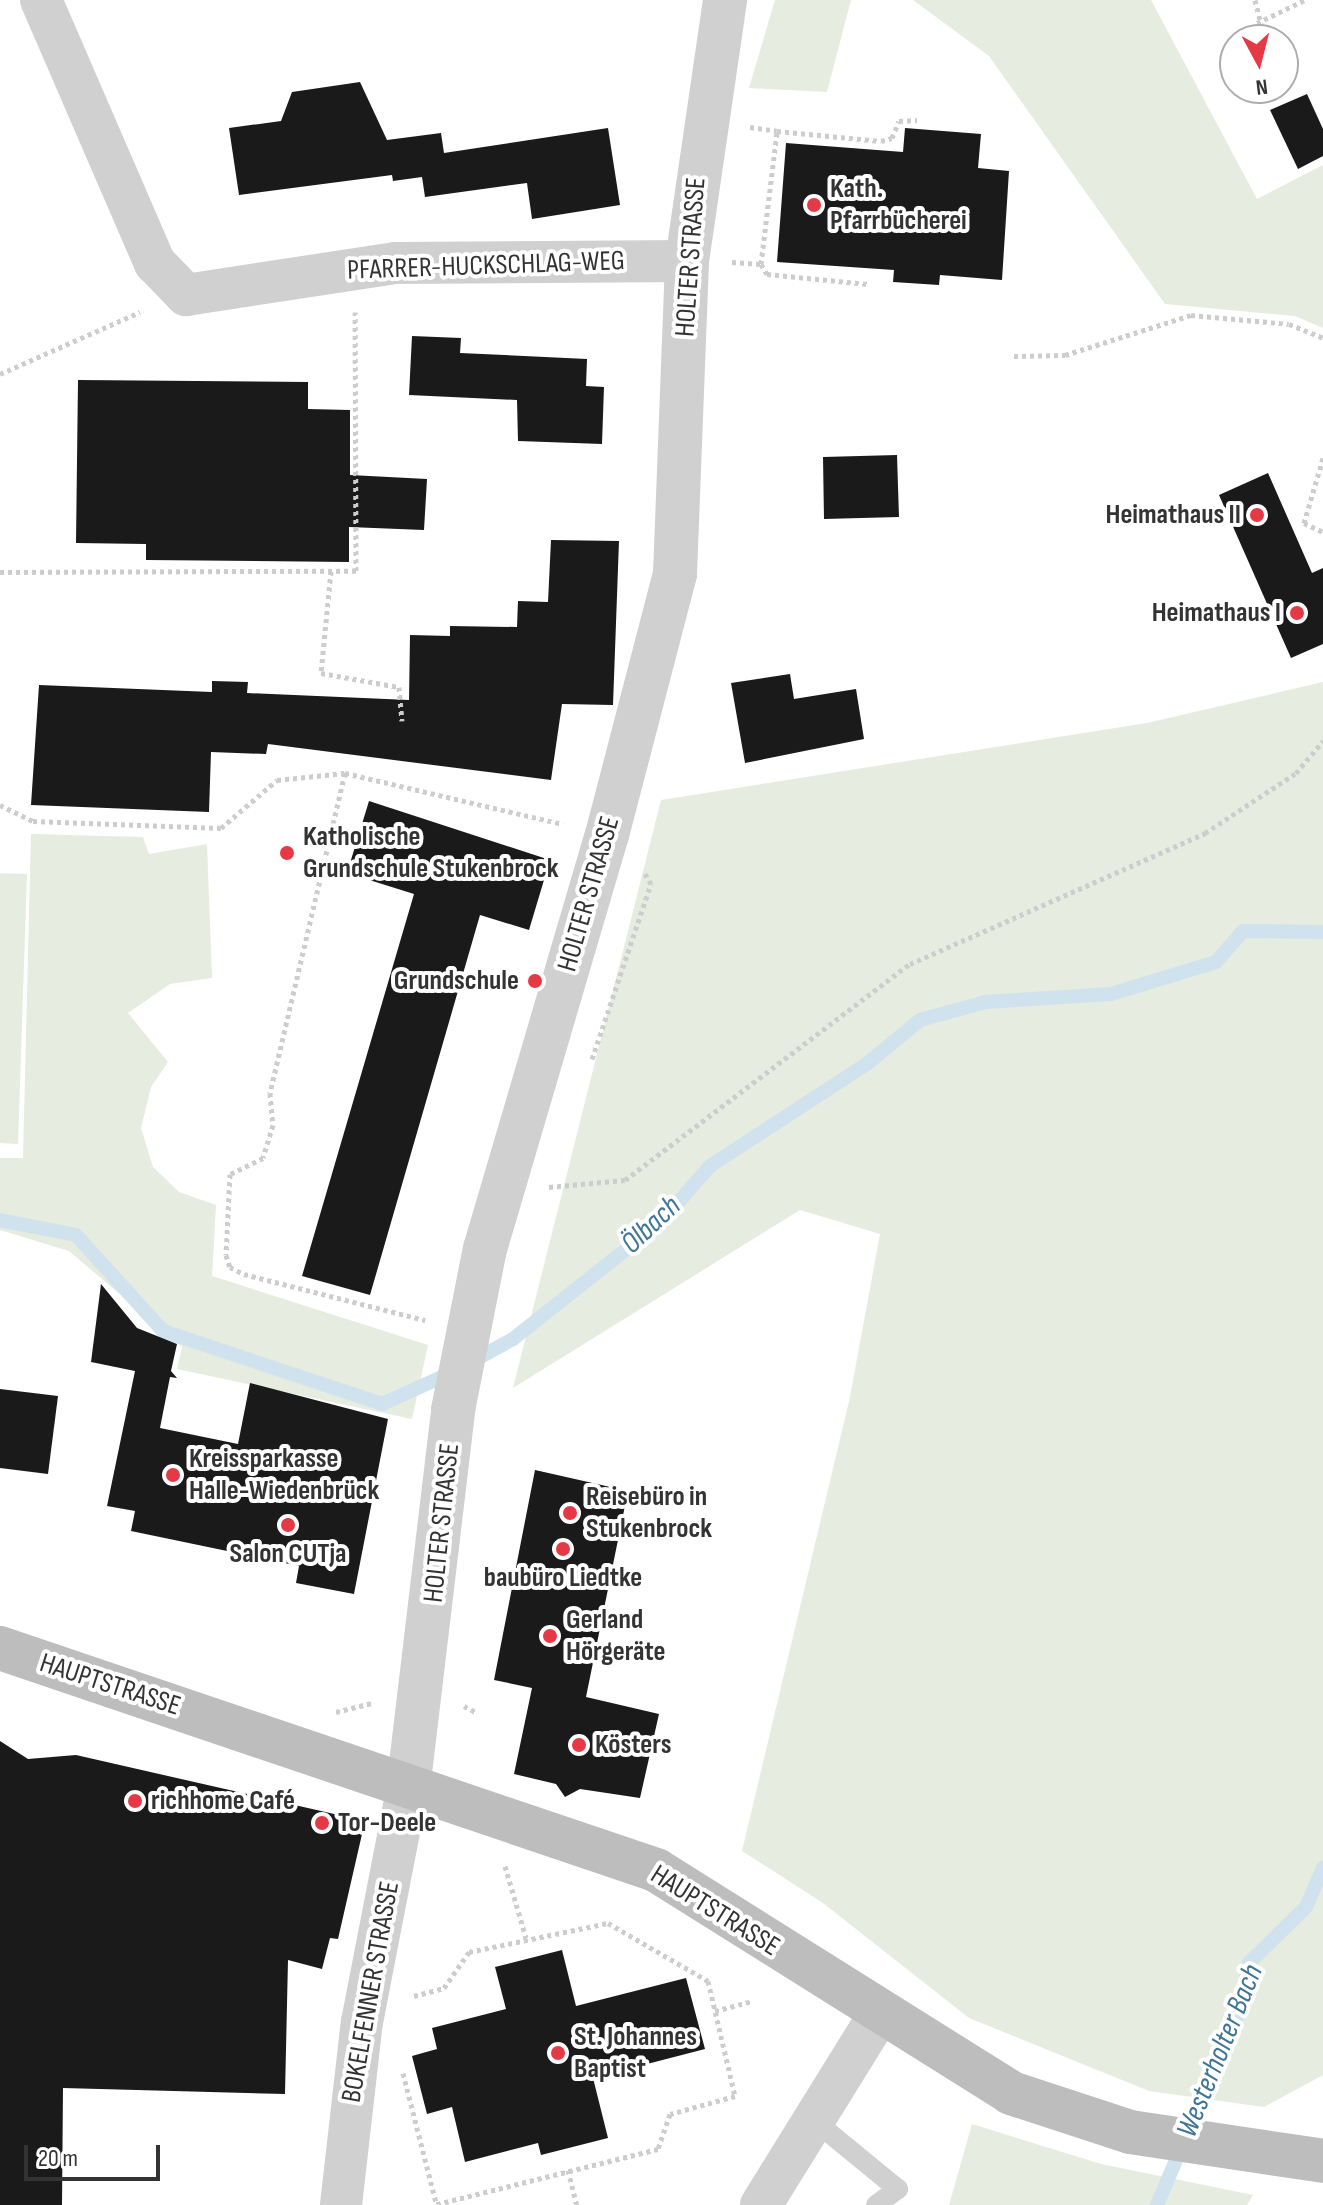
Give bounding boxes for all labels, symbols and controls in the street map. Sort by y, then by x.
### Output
north arrow [1219,24,1299,104]
text: N [1254,72,1269,100]
place label: Kath. Pfarrbücherei [830,172,967,238]
street label: HOLTER STRASSE [669,176,713,338]
marker: Kath. Pfarrbücherei [805,196,823,214]
street label: PFARRER-HUCKSCHLAG-WEG [347,244,625,288]
place label: Heimathaus II [1105,498,1241,532]
marker: Heimathaus II [1248,506,1266,524]
place label: Heimathaus I [1152,596,1281,630]
marker: Heimathaus I [1288,604,1306,622]
street label: HOLTER STRASSE [551,813,627,975]
place label: Katholische Grundschule Stukenbrock [303,820,559,886]
marker: Katholische Grundschule Stukenbrock [278,844,296,862]
place label: Grundschule [394,964,519,998]
marker: Grundschule [526,972,544,990]
water label: Ölbach [614,1188,688,1262]
place label: Kreissparkasse Halle-Wiedenbrück [189,1442,379,1508]
street label: HOLTER STRASSE [417,1442,467,1604]
marker: Kreissparkasse Halle-Wiedenbrück [164,1466,182,1484]
place label: Reisebüro in Stukenbrock [586,1480,712,1546]
marker: Reisebüro in Stukenbrock [561,1504,579,1522]
marker: Salon CUTja [279,1516,297,1534]
place label: Salon CUTja [230,1537,346,1571]
marker: baubüro Liedtke [554,1540,572,1558]
place label: baubüro Liedtke [484,1561,642,1595]
place label: Gerland Hörgeräte [566,1603,666,1669]
marker: Gerland Hörgeräte [541,1627,559,1645]
street label: HAUPTSTRASSE [35,1646,185,1724]
place label: Kösters [595,1728,671,1762]
marker: Kösters [570,1736,588,1754]
place label: richhome Café [151,1784,295,1818]
marker: richhome Café [126,1792,144,1810]
place label: Tor-Deele [338,1806,436,1840]
marker: Tor-Deele [313,1814,331,1832]
street label: HAUPTSTRASSE [644,1858,786,1964]
street label: BOKELFENNER STRASSE [335,1879,407,2105]
water label: Westerholter Bach [1169,1959,1271,2143]
place label: St. Johannes Baptist [574,2020,697,2086]
marker: St. Johannes Baptist [549,2044,567,2062]
scale bar [28,2129,164,2179]
text: 20 m [38,2144,78,2173]

